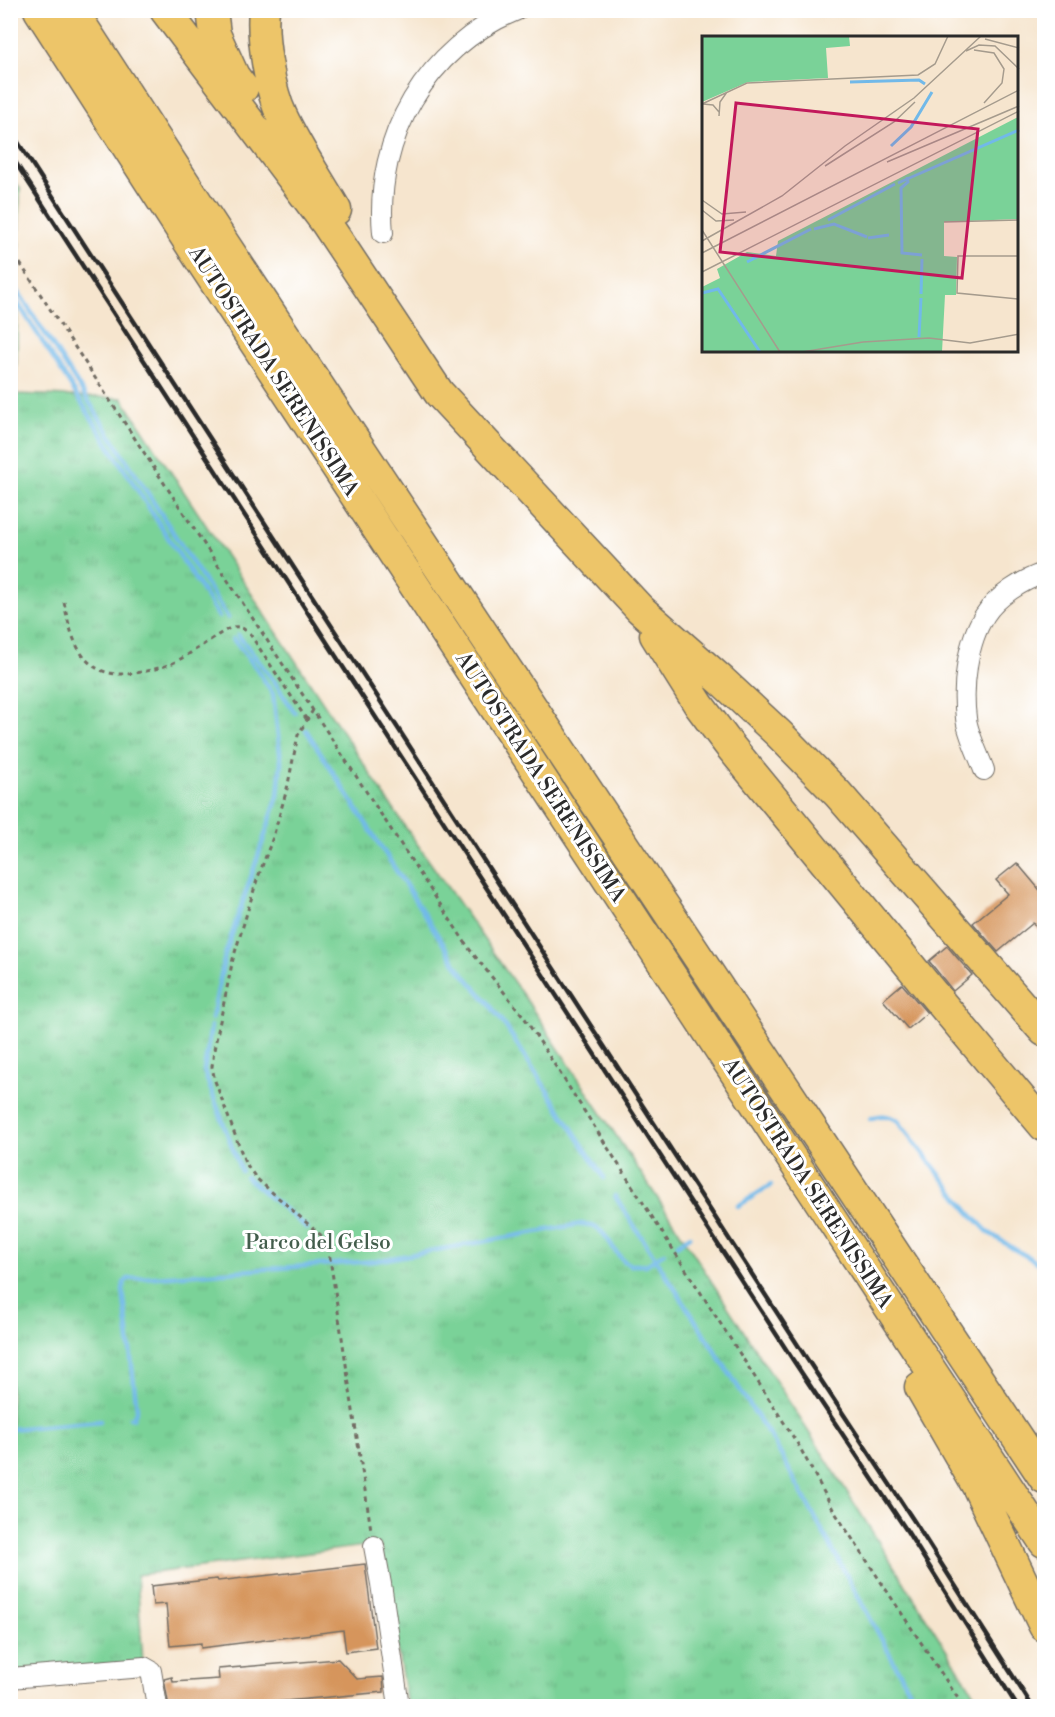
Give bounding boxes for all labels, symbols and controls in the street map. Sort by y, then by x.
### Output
inset map [702,36,1019,352]
street label: AUTOSTRADA SERENISSIMA [182,240,364,502]
street label: AUTOSTRADA SERENISSIMA [449,646,631,908]
street label: AUTOSTRADA SERENISSIMA [716,1052,898,1314]
park label: Parco del Gelso [245,1230,391,1256]

